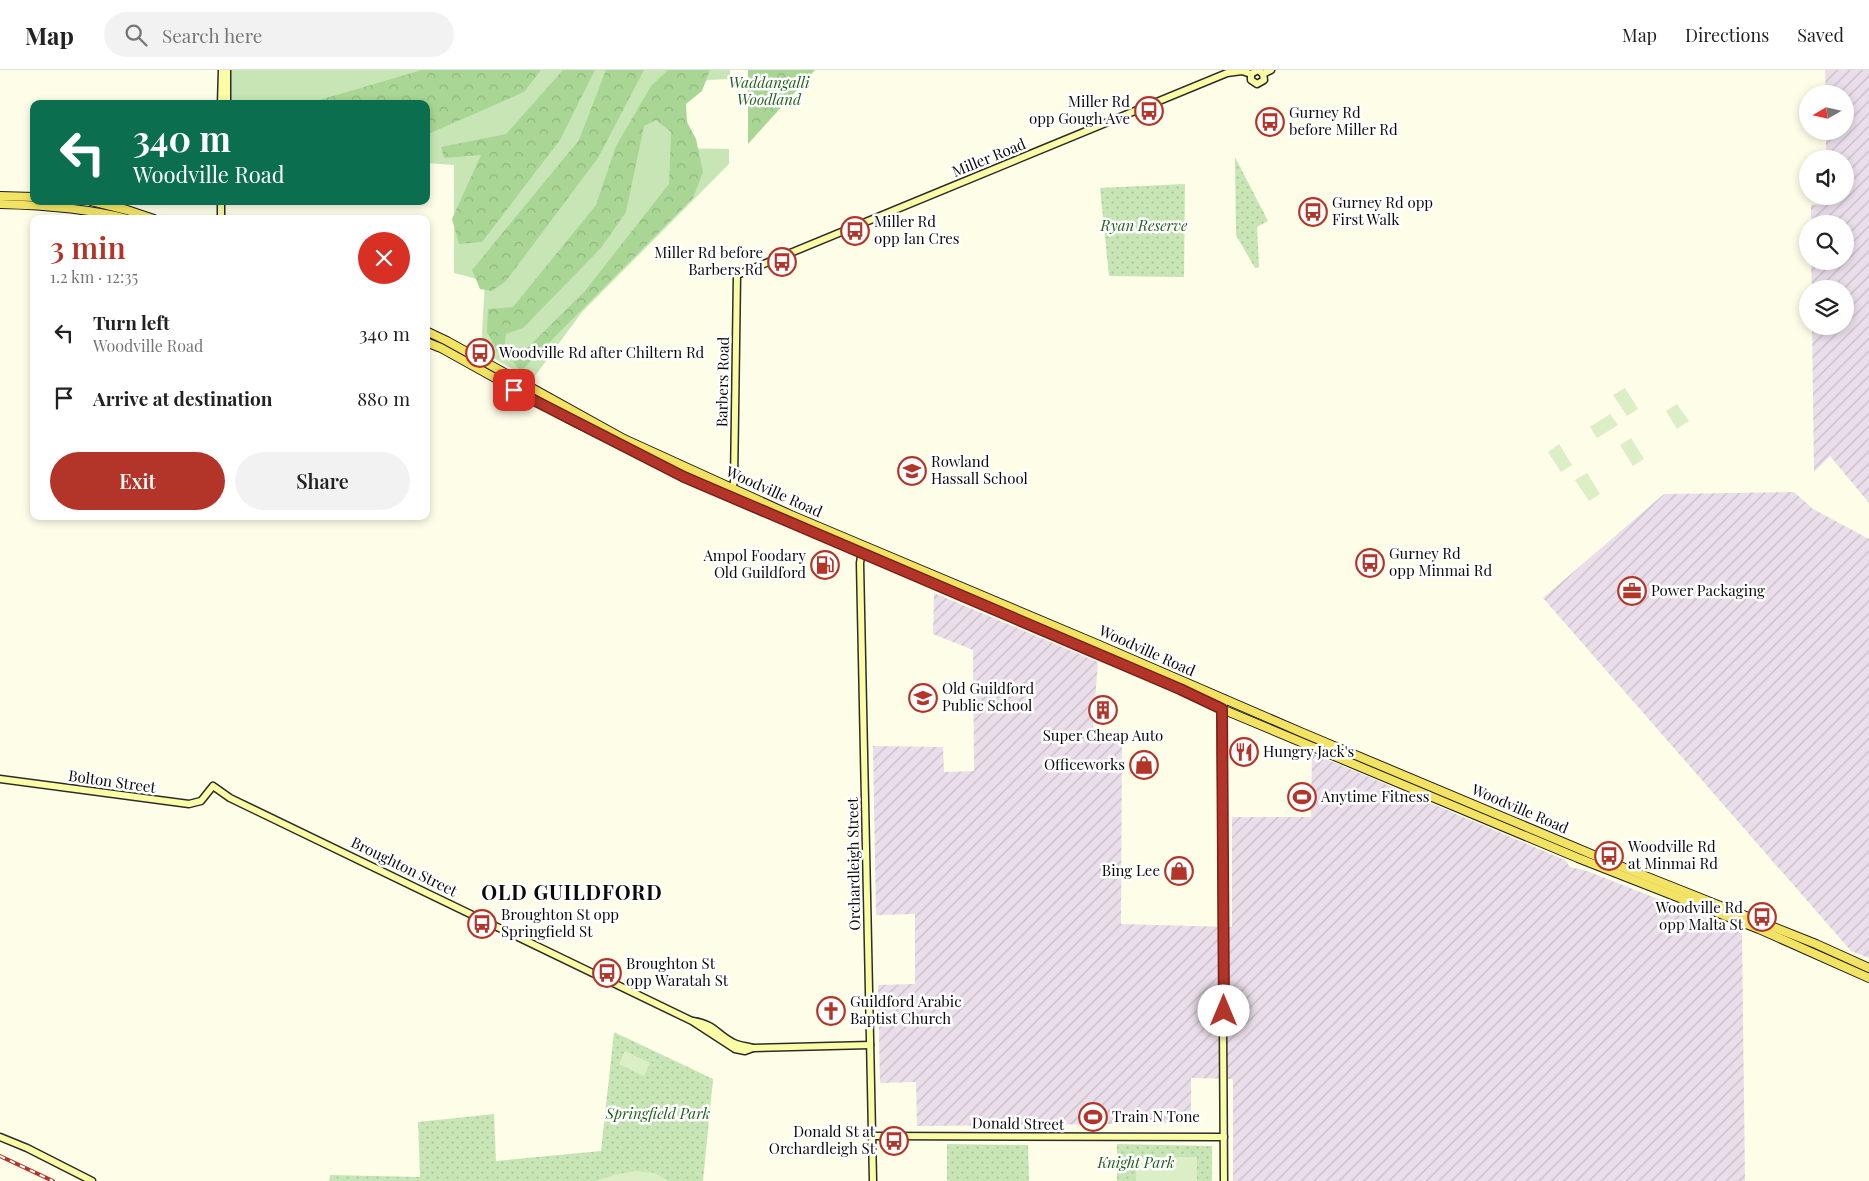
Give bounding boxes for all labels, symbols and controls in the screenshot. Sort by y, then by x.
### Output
search box [104,12,454,57]
text: Map [25,19,74,51]
icon: search [122,21,150,49]
text: Search here [162,22,262,48]
text: Map [1622,23,1657,47]
text: Directions [1685,23,1769,47]
text: Saved [1797,23,1844,47]
park label: Waddangalli Woodland [729,72,810,109]
north arrow [1799,85,1854,140]
map controls [1799,85,1854,335]
place label: Miller Rd opp Gough Ave [1029,91,1130,128]
bus stop icon: Miller Rd opp Gough Ave [1134,96,1164,126]
place label: Gurney Rd before Miller Rd [1289,102,1398,139]
bus stop icon: Gurney Rd before Miller Rd [1255,107,1285,137]
text: 340 m [133,114,231,161]
icon: left [50,120,115,185]
street label: Miller Road [949,133,1029,181]
button: sound [1799,150,1854,205]
text: Woodville Road [133,159,285,189]
place label: Gurney Rd opp First Walk [1332,192,1433,229]
bus stop icon: Gurney Rd opp First Walk [1298,197,1328,227]
place label: Miller Rd opp Ian Cres [874,211,960,248]
park label: Ryan Reserve [1100,215,1188,235]
button: search [1799,215,1854,270]
bus stop icon: Miller Rd opp Ian Cres [840,216,870,246]
text: 3 min [50,227,126,267]
button: close [358,232,410,284]
place label: Miller Rd before Barbers Rd [654,242,763,279]
bus stop icon: Miller Rd before Barbers Rd [767,247,797,277]
text: 1.2 km · 12:35 [50,266,138,287]
button: layers [1799,280,1854,335]
text: Turn left [93,309,170,335]
icon: left [50,319,78,347]
text: 340 m [359,320,410,346]
text: Woodville Road [93,335,203,356]
street label: Barbers Road [711,336,733,427]
bus stop icon: Woodville Rd after Chiltern Rd [465,338,495,368]
place label: Woodville Rd after Chiltern Rd [498,342,705,362]
pin [493,369,535,411]
icon: arrive [500,376,528,404]
icon: arrive [50,384,78,412]
text: Arrive at destination [93,385,273,411]
text: 880 m [357,385,410,411]
place label: Rowland Hassall School [931,451,1028,488]
button: Exit [50,452,225,510]
button: Share [235,452,410,510]
school or university icon: Rowland Hassall School [897,456,927,486]
street label: Woodville Road [722,461,826,521]
place label: Gurney Rd opp Minmai Rd [1389,543,1492,580]
place label: Ampol Foodary Old Guildford [702,545,806,582]
bus stop icon: Gurney Rd opp Minmai Rd [1355,548,1385,578]
fuel station icon: Ampol Foodary Old Guildford [810,550,840,580]
office icon: Power Packaging [1617,576,1647,606]
place label: Power Packaging [1651,580,1765,600]
street label: Woodville Road [1095,620,1199,680]
place label: Old Guildford Public School [942,678,1034,715]
school or university icon: Old Guildford Public School [908,683,938,713]
building icon: Super Cheap Auto [1088,695,1118,725]
place label: Super Cheap Auto [1043,725,1163,745]
restaurant icon: Hungry Jack's [1229,737,1259,767]
place label: Hungry Jack's [1263,741,1354,761]
shop icon: Officeworks [1129,750,1159,780]
place label: Officeworks [1044,754,1125,774]
street label: Bolton Street [67,765,158,797]
street label: Woodville Road [1468,778,1572,838]
sports icon: Anytime Fitness [1287,782,1317,812]
place label: Anytime Fitness [1320,786,1429,806]
street label: Orchardleigh Street [842,797,864,931]
street label: Broughton Street [348,832,461,901]
place label: Woodville Rd at Minmai Rd [1627,836,1718,873]
bus stop icon: Woodville Rd at Minmai Rd [1594,841,1624,871]
shop icon: Bing Lee [1164,856,1194,886]
place label: Bing Lee [1102,860,1160,880]
district label: OLD GUILDFORD [481,878,663,905]
place label: Woodville Rd opp Malta St [1654,897,1744,934]
bus stop icon: Woodville Rd opp Malta St [1747,902,1777,932]
place label: Broughton St opp Springfield St [501,904,619,941]
bus stop icon: Broughton St opp Springfield St [467,909,497,939]
place label: Broughton St opp Waratah St [626,953,729,990]
bus stop icon: Broughton St opp Waratah St [592,958,622,988]
position arrow [1197,984,1249,1036]
place label: Guildford Arabic Baptist Church [850,991,962,1028]
church icon: Guildford Arabic Baptist Church [816,996,846,1026]
sports icon: Train N Tone [1078,1102,1108,1132]
park label: Springfield Park [605,1103,711,1123]
place label: Train N Tone [1112,1106,1200,1126]
street label: Donald Street [972,1112,1065,1134]
place label: Donald St at Orchardleigh St [769,1121,876,1158]
bus stop icon: Donald St at Orchardleigh St [879,1126,909,1156]
park label: Knight Park [1096,1152,1175,1172]

